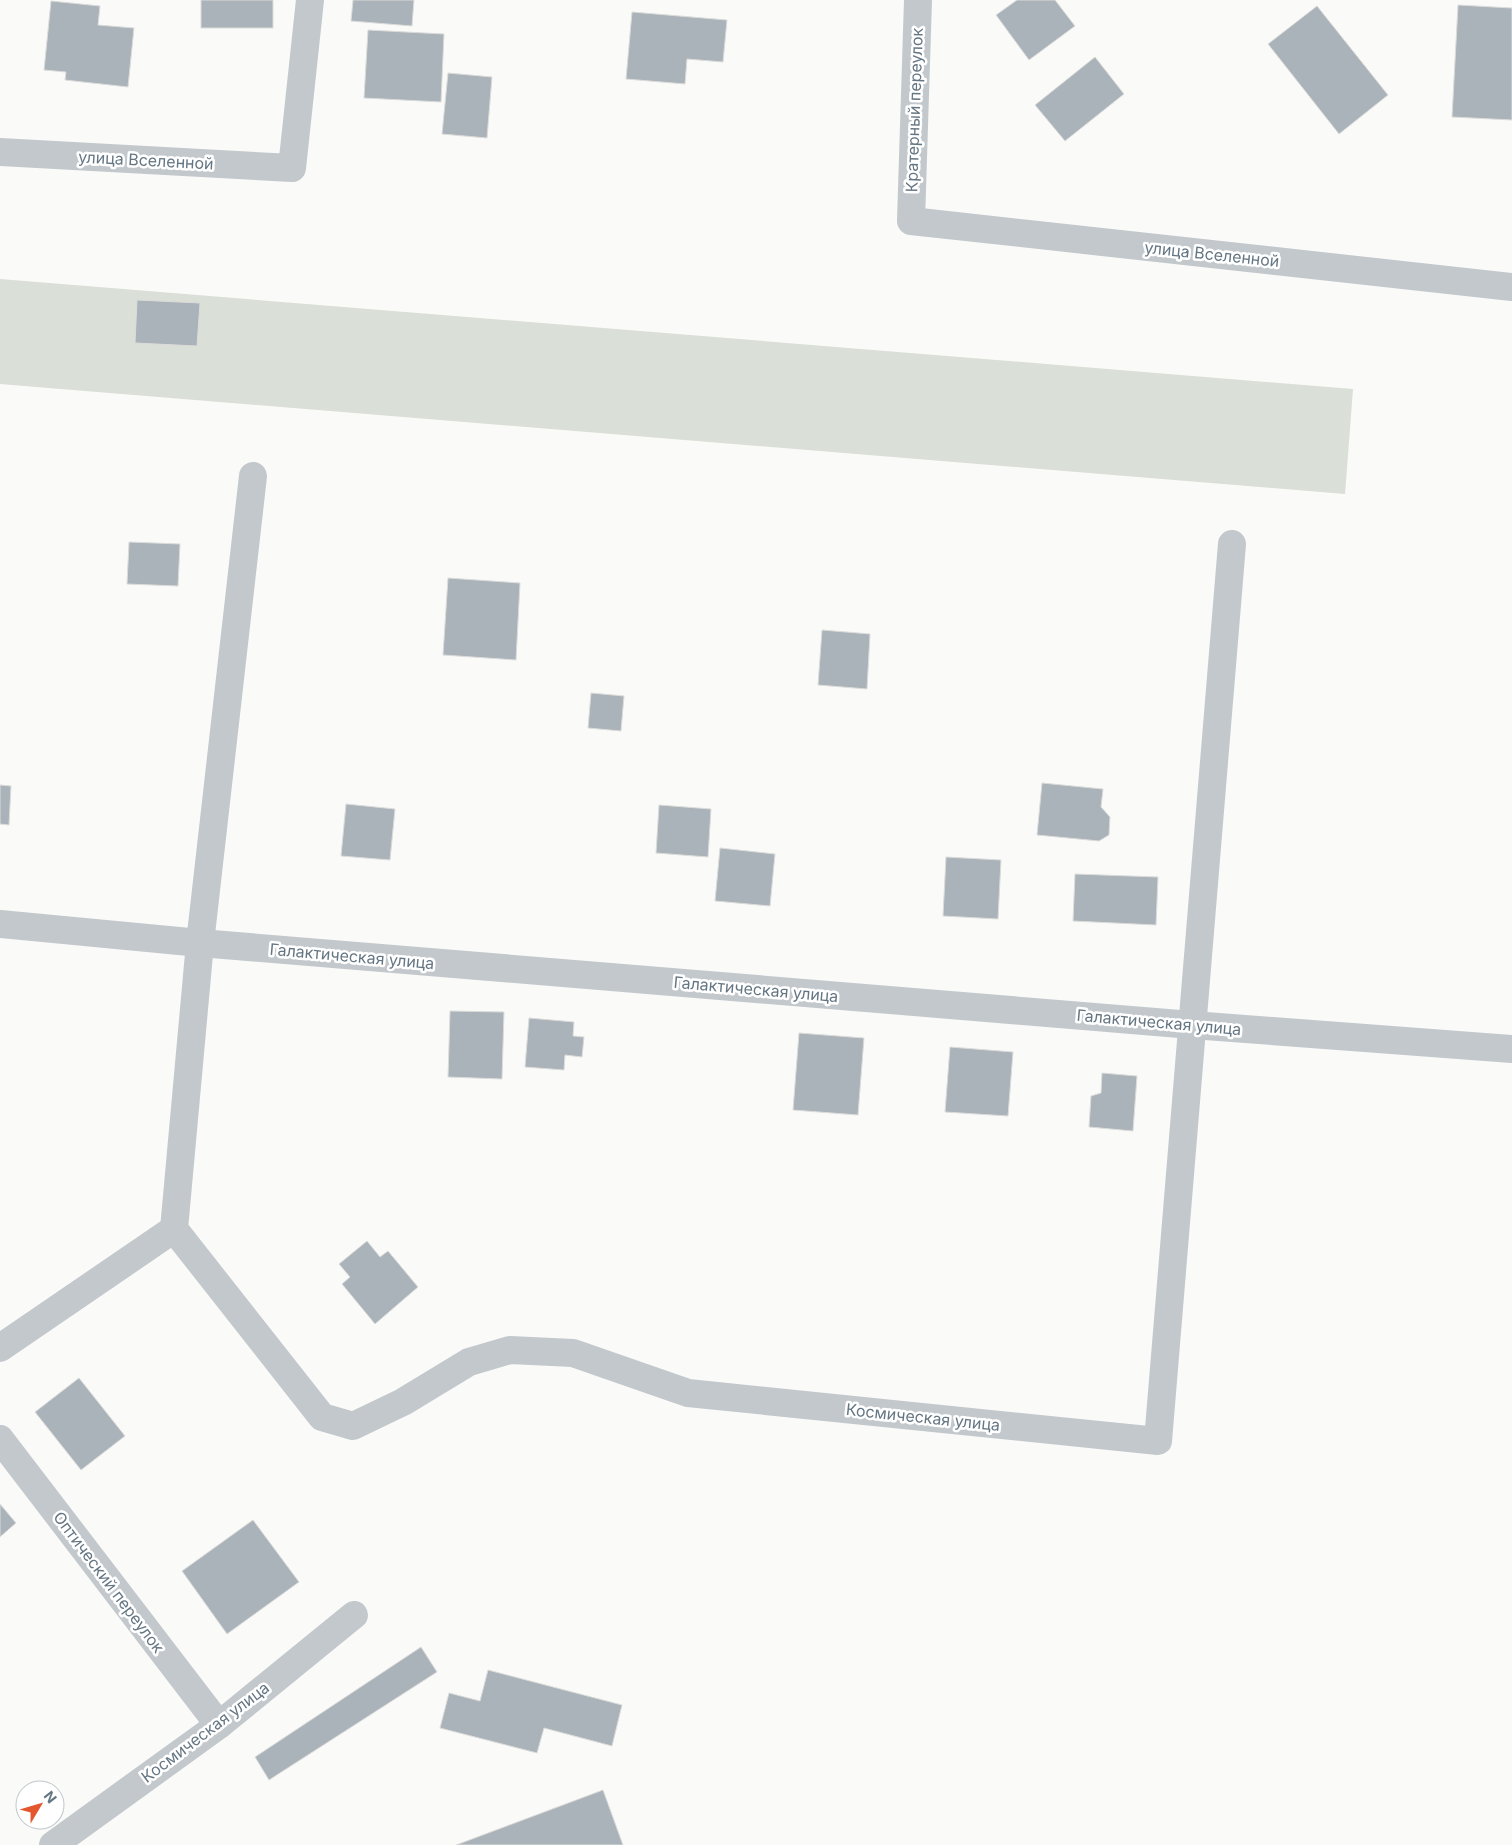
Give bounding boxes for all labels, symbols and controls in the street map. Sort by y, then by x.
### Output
street label: Кратерный переулок [901,27,927,193]
street label: улица Вселенной [78,146,214,174]
street label: улица Вселенной [1144,237,1280,271]
street label: Галактическая улица [269,939,435,973]
street label: Галактическая улица [673,972,839,1006]
street label: Галактическая улица [1076,1005,1242,1039]
street label: Космическая улица [845,1399,1001,1435]
street label: Оптический переулок [49,1507,169,1657]
street label: Космическая улица [137,1677,273,1787]
north arrow [15,1780,65,1830]
text: N [41,1787,61,1806]

